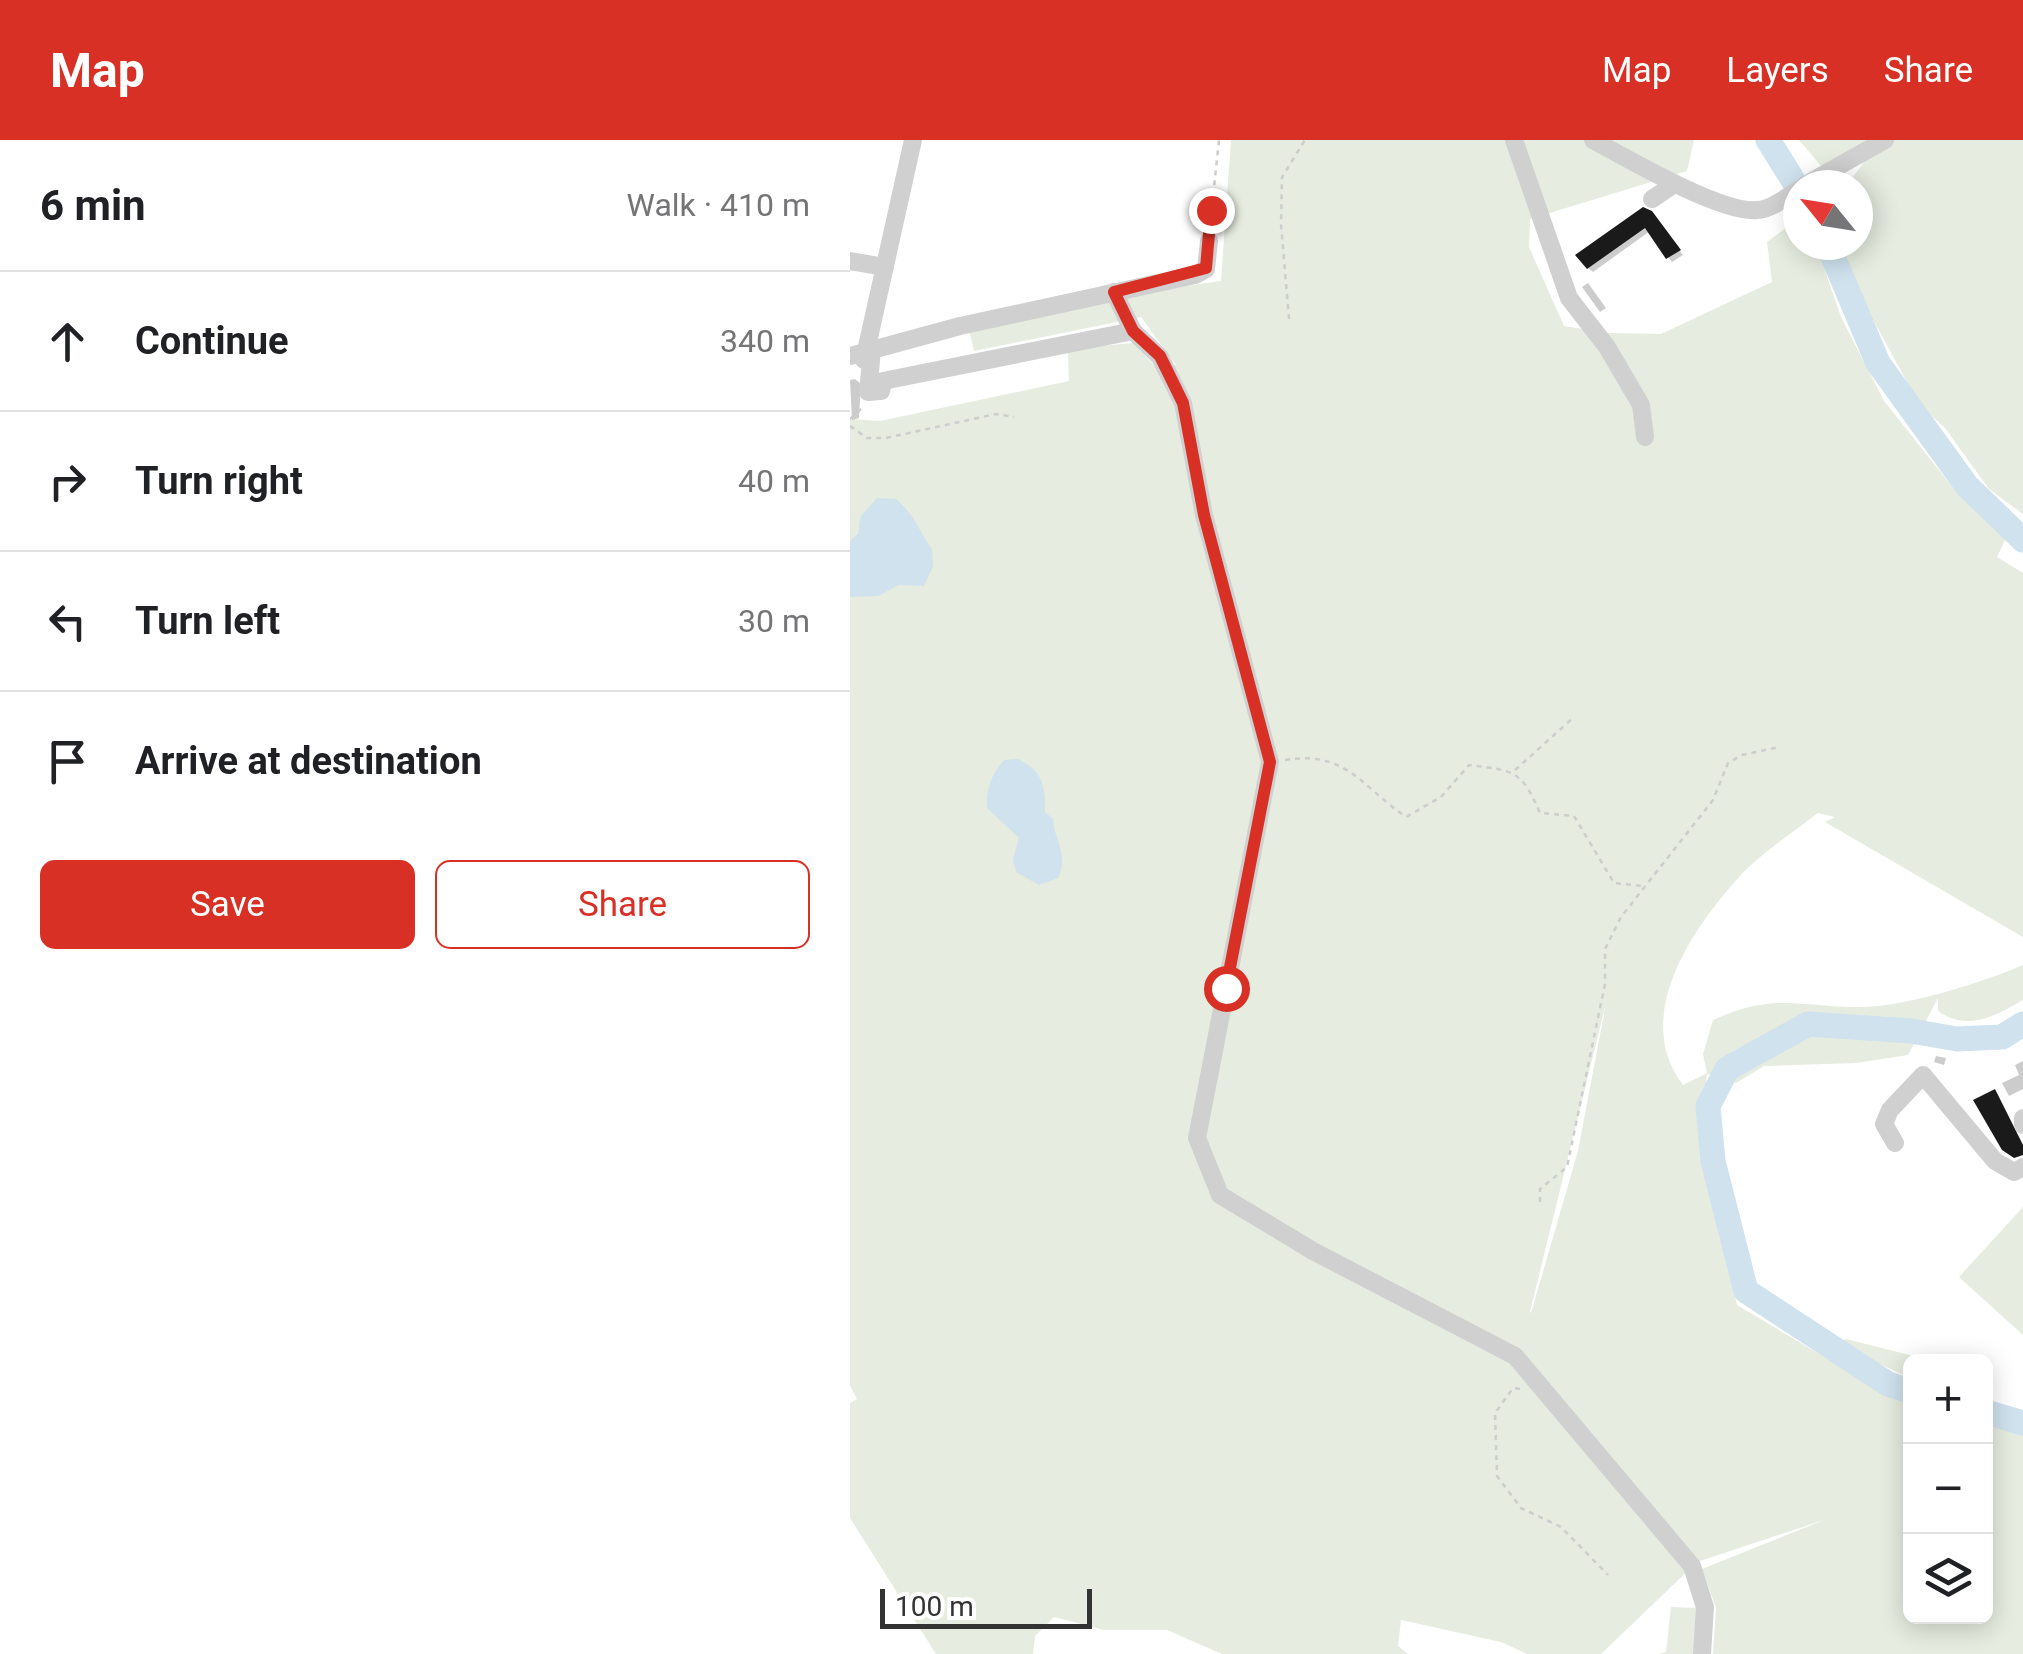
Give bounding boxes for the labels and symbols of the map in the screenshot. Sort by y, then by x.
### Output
north arrow [1783,170,1873,260]
route end [1189,188,1235,234]
route start [1204,966,1250,1012]
scale bar [880,1584,1092,1628]

